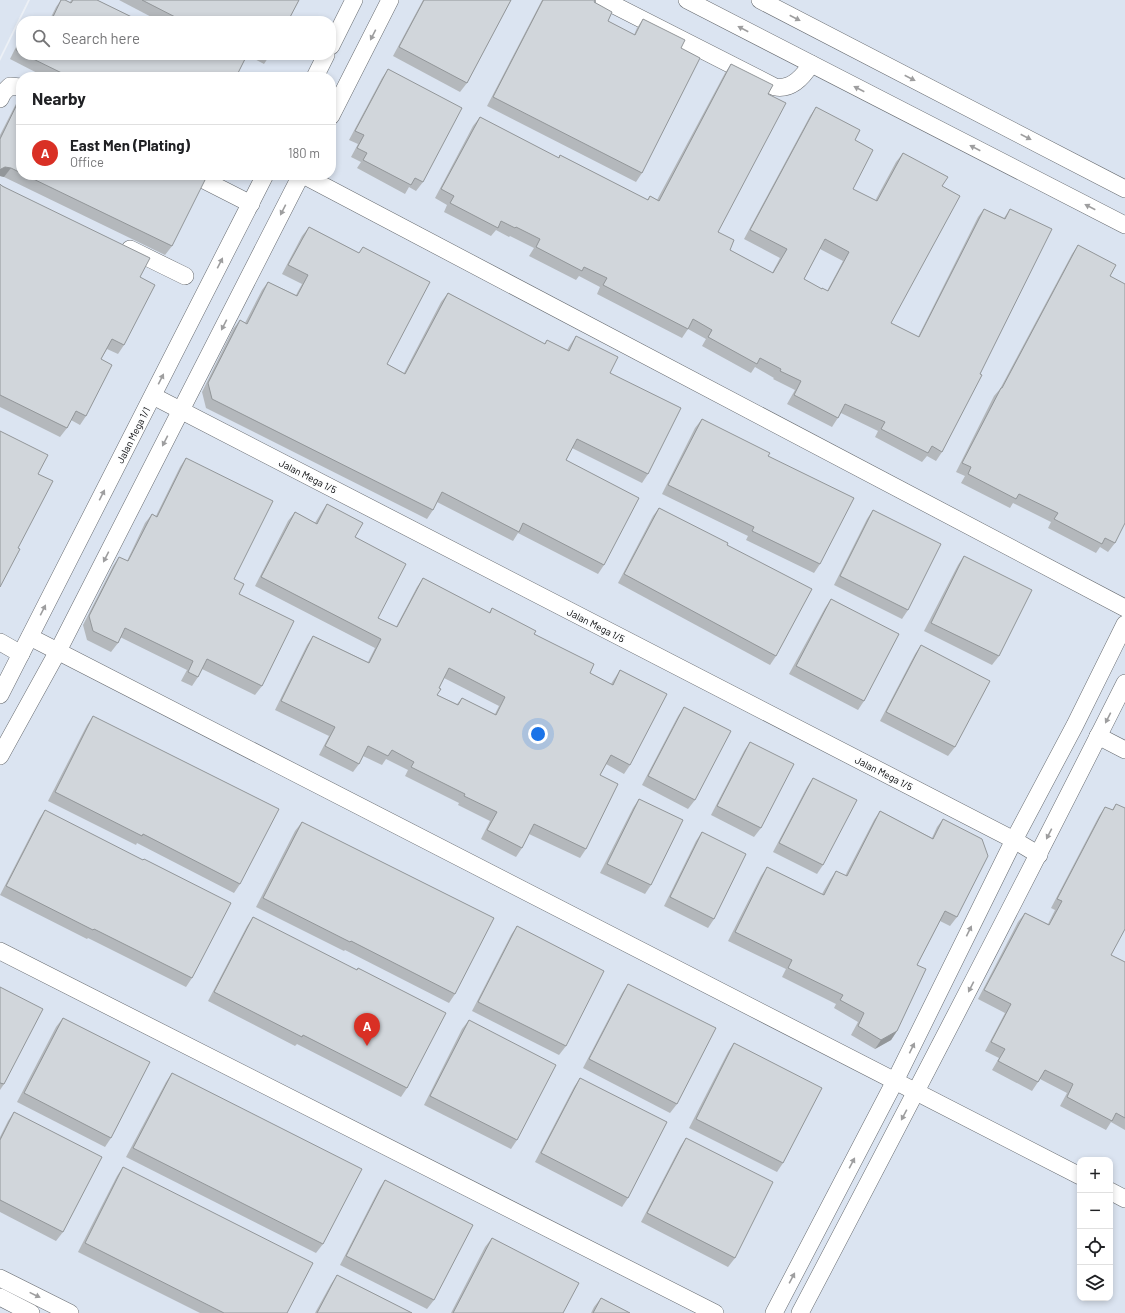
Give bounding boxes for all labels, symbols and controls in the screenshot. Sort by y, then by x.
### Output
one-way arrow [789,15,801,21]
search box [16,16,336,60]
one-way arrow [738,26,749,32]
icon: search [30,27,52,49]
text: Search here [62,29,140,47]
one-way arrow [369,29,376,41]
one-way arrow [904,74,916,81]
one-way arrow [853,86,865,92]
text: Nearby [32,88,86,108]
one-way arrow [1020,134,1031,141]
text: East Men (Plating) [70,136,190,154]
text: A [41,145,49,161]
text: 180 m [288,145,320,161]
one-way arrow [969,145,980,151]
text: Office [70,154,104,170]
one-way arrow [280,204,286,215]
one-way arrow [1085,204,1096,211]
one-way arrow [217,257,224,269]
one-way arrow [221,320,227,331]
one-way arrow [158,373,165,385]
street label: Jalan Mega 1/1 [114,405,152,465]
one-way arrow [162,435,168,447]
street label: Jalan Mega 1/5 [277,456,339,496]
one-way arrow [99,489,105,500]
one-way arrow [103,551,109,563]
one-way arrow [40,605,46,616]
street label: Jalan Mega 1/5 [565,605,627,645]
one-way arrow [1104,712,1111,724]
your location [528,724,548,744]
street label: Jalan Mega 1/5 [853,753,915,793]
one-way arrow [1046,828,1052,840]
one-way arrow [966,925,972,937]
one-way arrow [967,981,974,993]
pin: A [354,1013,380,1046]
one-way arrow [909,1042,915,1053]
one-way arrow [901,1109,907,1121]
map controls [1077,1157,1113,1301]
button: + [1077,1157,1113,1193]
one-way arrow [849,1158,855,1169]
button: − [1077,1193,1113,1229]
button: locate [1077,1229,1113,1265]
button: layers [1077,1265,1113,1301]
one-way arrow [789,1273,795,1284]
one-way arrow [29,1292,41,1299]

